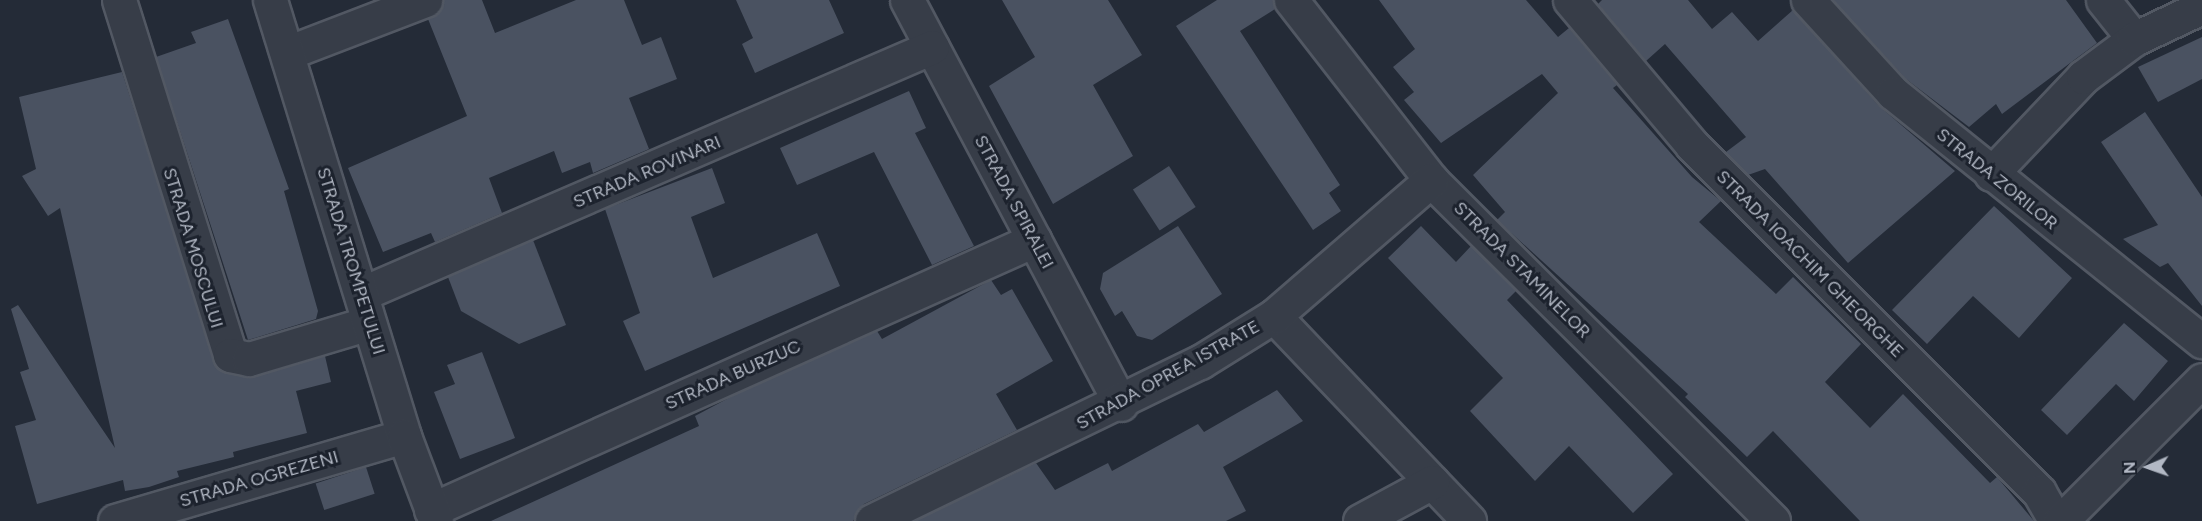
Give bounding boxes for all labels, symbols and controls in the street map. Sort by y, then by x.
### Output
street label: STRADA ZORILOR [1932,124,2062,234]
street label: STRADA ROVINARI [570,131,724,213]
street label: STRADA SPIRALEI [970,131,1058,273]
street label: STRADA MOSCULUI [158,165,228,331]
street label: STRADA TROMPETULUI [312,165,390,357]
street label: STRADA IOACHIM GHEORGHE [1712,166,1908,362]
street label: STRADA STAMINELOR [1449,197,1595,343]
street label: STRADA OPREA ISTRATE [1073,316,1263,434]
street label: STRADA BURZUC [662,335,804,415]
north arrow [2118,437,2178,497]
street label: STRADA OGREZENI [177,446,341,512]
text: N [2120,461,2139,474]

